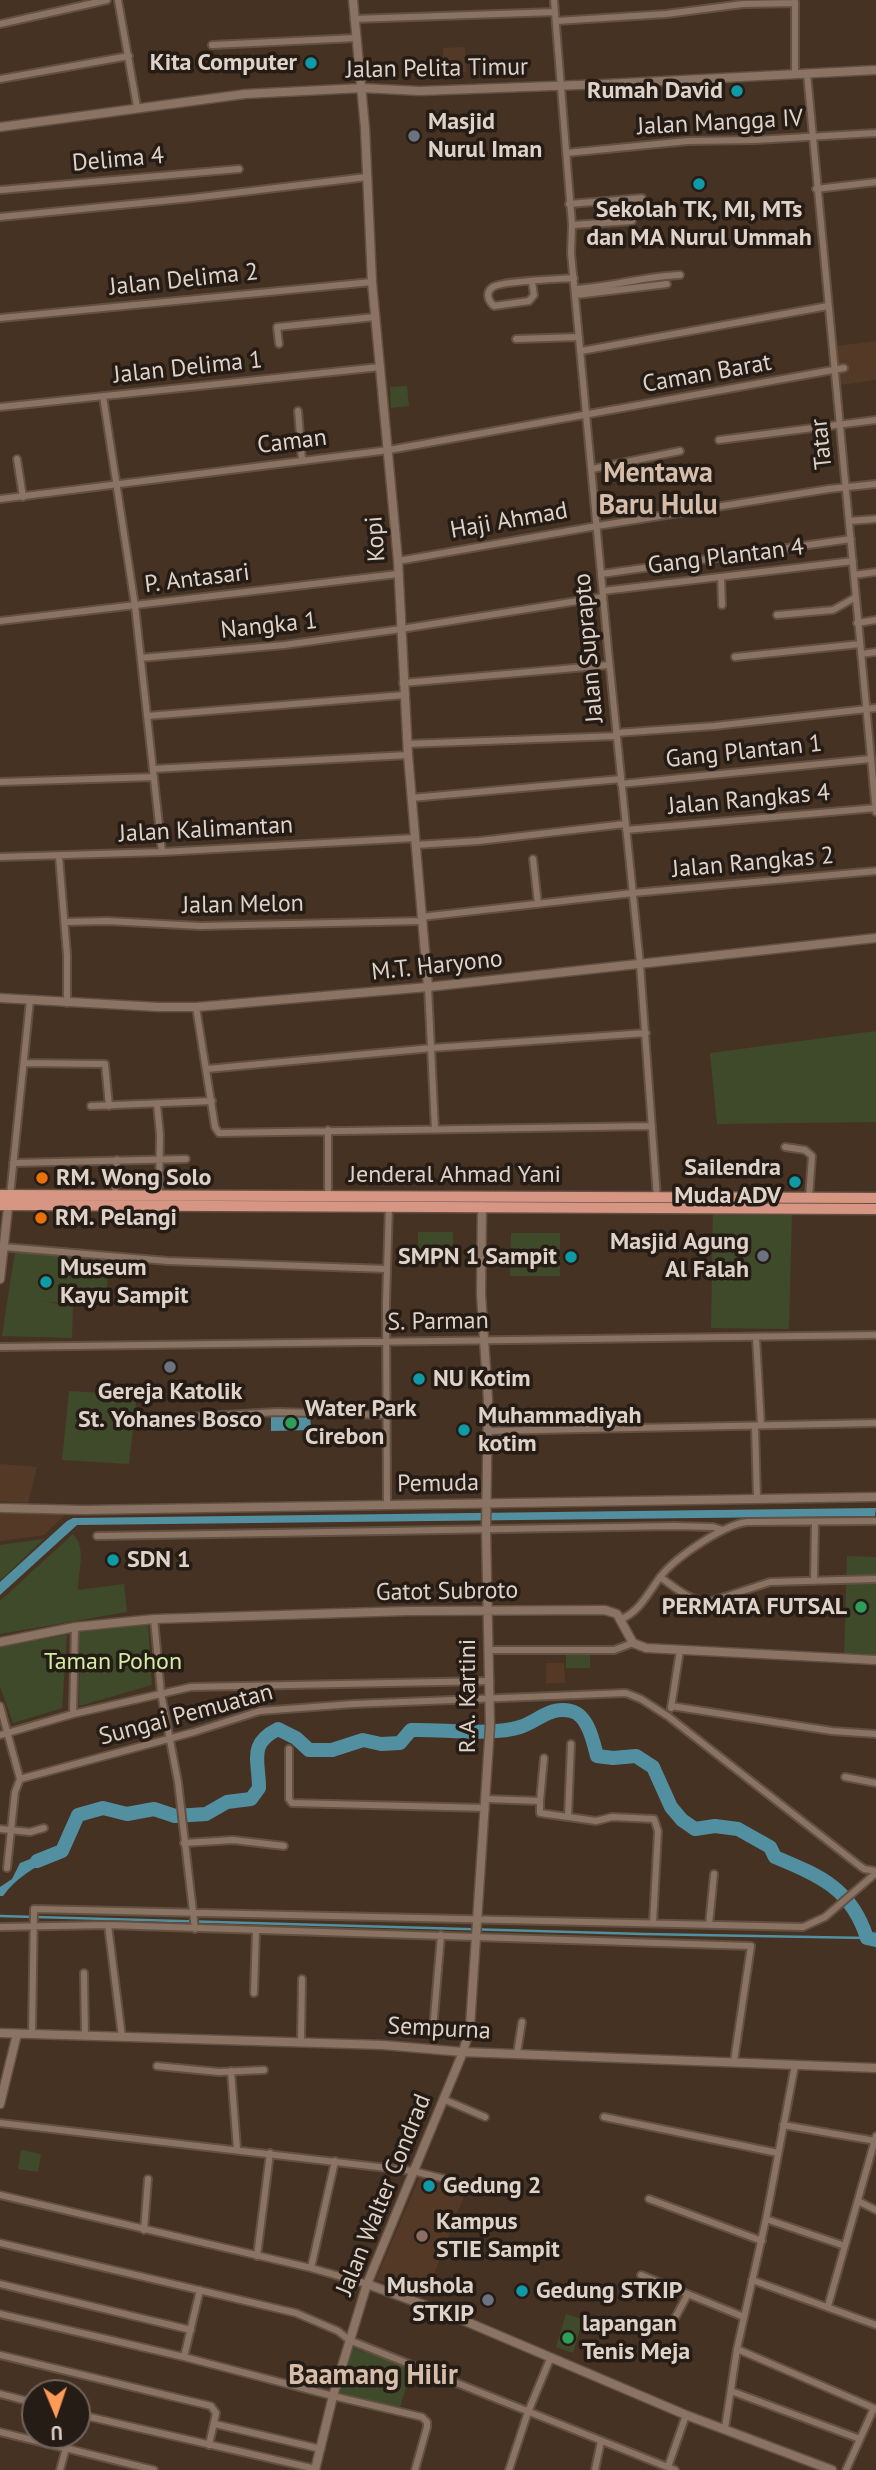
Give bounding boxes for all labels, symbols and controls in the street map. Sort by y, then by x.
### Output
place label: Kita Computer [150,49,297,77]
street label: Jalan Pelita Timur [346,53,528,85]
marker: Kita Computer [303,55,319,71]
place label: Rumah David [587,77,723,105]
marker: Rumah David [729,83,745,99]
street label: Jalan Mangga IV [636,104,804,142]
place label: Masjid Nurul Iman [428,108,542,164]
marker: Masjid Nurul Iman [406,128,422,144]
street label: Delima 4 [71,142,165,178]
marker: Sekolah TK, MI, MTs dan MA Nurul Ummah [691,176,707,192]
place label: Sekolah TK, MI, MTs dan MA Nurul Ummah [586,196,812,252]
street label: Jalan Delima 2 [108,258,260,302]
street label: Jalan Delima 1 [112,346,264,390]
street label: Caman Barat [640,349,774,399]
street label: Tatar [805,417,839,471]
street label: Caman [256,423,328,461]
district label: Mentawa Baru Hulu [599,457,717,523]
street label: Haji Ahmad [448,497,570,545]
street label: Kopi [360,515,392,563]
street label: Gang Plantan 4 [646,533,806,581]
street label: P. Antasari [143,558,251,600]
street label: Jalan Suprapto [568,572,610,724]
street label: Nangka 1 [219,607,319,645]
street label: Gang Plantan 1 [664,729,824,775]
street label: Jalan Rangkas 4 [667,779,831,821]
street label: Jalan Kalimantan [118,811,294,849]
street label: Jalan Rangkas 2 [671,842,835,884]
street label: Jalan Melon [182,890,304,920]
street label: M.T. Haryono [370,945,504,987]
place label: Sailendra Muda ADV [674,1154,781,1210]
street label: Jenderal Ahmad Yani [349,1161,561,1189]
place label: RM. Wong Solo [56,1164,211,1192]
marker: RM. Wong Solo [34,1170,50,1186]
marker: Sailendra Muda ADV [787,1174,803,1190]
place label: RM. Pelangi [55,1204,177,1232]
marker: RM. Pelangi [33,1210,49,1226]
place label: Masjid Agung Al Falah [610,1228,749,1284]
place label: SMPN 1 Sampit [398,1243,557,1271]
marker: Masjid Agung Al Falah [755,1248,771,1264]
marker: SMPN 1 Sampit [563,1249,579,1265]
place label: Museum Kayu Sampit [60,1254,188,1310]
marker: Museum Kayu Sampit [38,1274,54,1290]
street label: S. Parman [387,1307,489,1337]
marker: Gereja Katolik St. Yohanes Bosco [162,1359,178,1375]
place label: NU Kotim [433,1365,531,1393]
marker: NU Kotim [411,1371,427,1387]
place label: Gereja Katolik St. Yohanes Bosco [78,1378,262,1434]
place label: Water Park Cirebon [305,1395,417,1451]
place label: Muhammadiyah kotim [478,1402,641,1458]
marker: Water Park Cirebon [283,1415,299,1431]
marker: Muhammadiyah kotim [456,1422,472,1438]
street label: Pemuda [397,1469,479,1499]
place label: SDN 1 [127,1546,191,1574]
marker: SDN 1 [105,1552,121,1568]
street label: Gatot Subroto [376,1576,518,1608]
place label: PERMATA FUTSAL [662,1593,847,1621]
marker: PERMATA FUTSAL [853,1599,869,1615]
street label: R.A. Kartini [454,1639,482,1753]
park label: Taman Pohon [44,1648,182,1676]
street label: Sungai Pemuatan [96,1678,276,1752]
street label: Sempurna [387,2012,491,2046]
street label: Jalan Walter Condrad [330,2090,438,2300]
place label: Gedung 2 [443,2172,541,2200]
marker: Gedung 2 [421,2178,437,2194]
place label: Kampus STIE Sampit [436,2208,560,2264]
marker: Kampus STIE Sampit [414,2228,430,2244]
place label: Mushola STKIP [387,2272,474,2328]
place label: Gedung STKIP [536,2277,682,2305]
marker: Gedung STKIP [514,2283,530,2299]
marker: Mushola STKIP [480,2292,496,2308]
place label: lapangan Tenis Meja [582,2310,690,2366]
marker: lapangan Tenis Meja [560,2330,576,2346]
district label: Baamang Hilir [288,2359,458,2393]
north arrow [21,2379,91,2449]
text: U [50,2421,63,2445]

